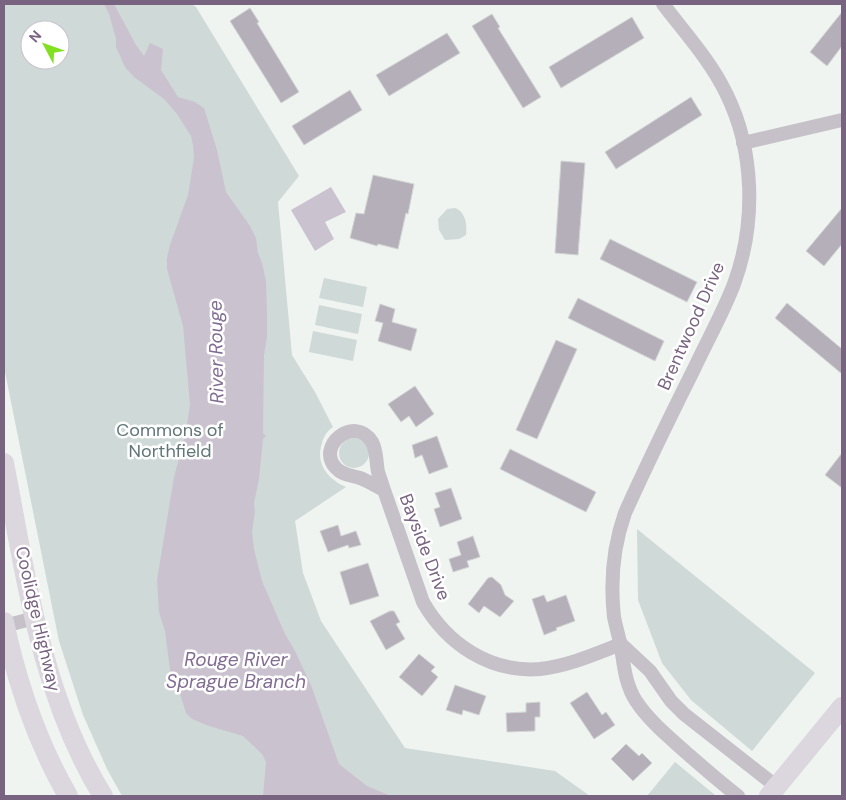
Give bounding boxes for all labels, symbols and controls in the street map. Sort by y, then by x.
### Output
north arrow [20,20,70,70]
text: N [25,27,45,46]
street label: Brentwood Drive [652,258,730,394]
water label: River Rouge [203,300,229,404]
park label: Commons of Northfield [116,418,224,463]
street label: Bayside Drive [394,490,456,604]
street label: Coolidge Highway [10,544,66,694]
water label: Rouge River Sprague Branch [166,647,306,694]

